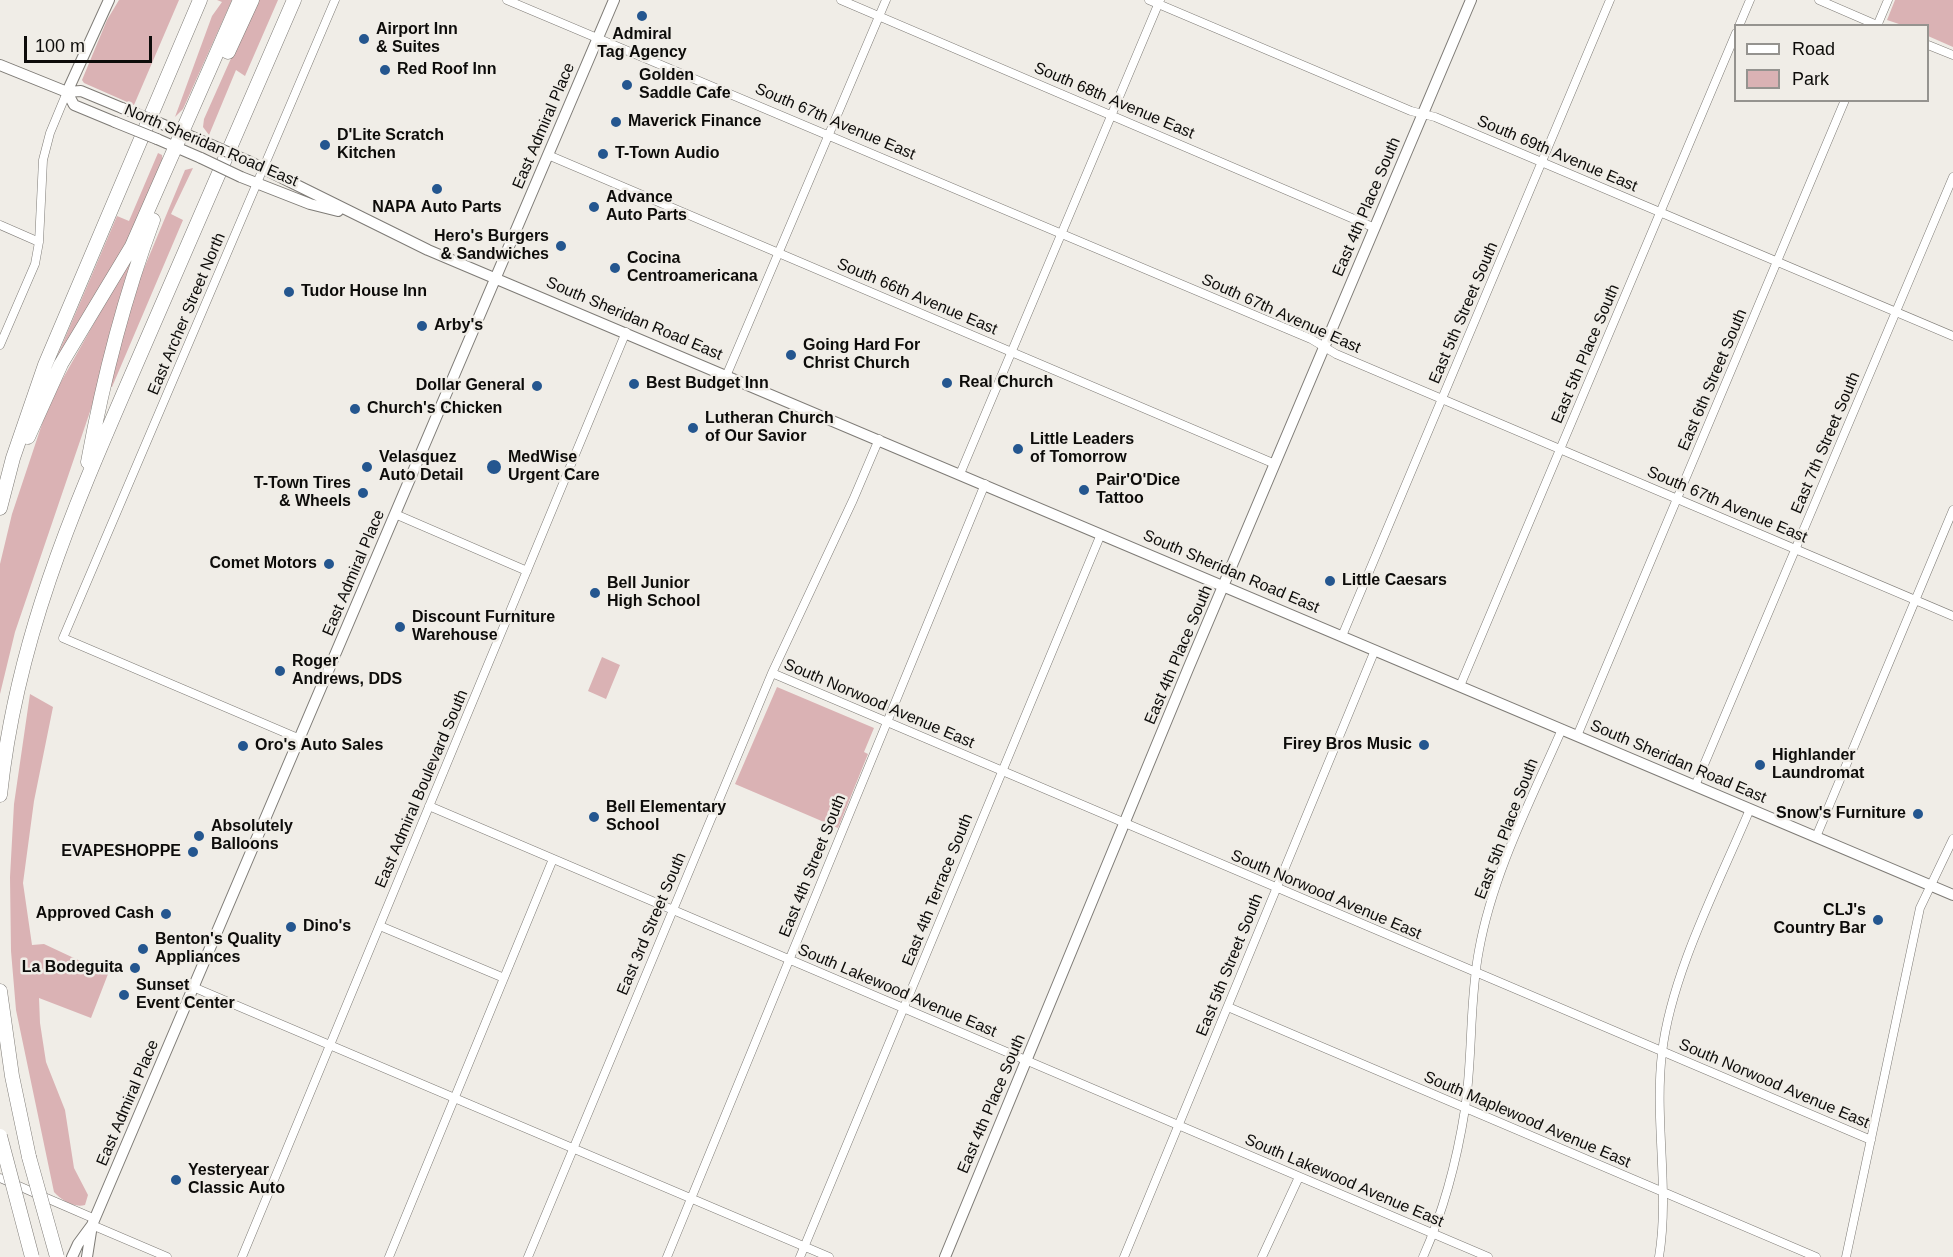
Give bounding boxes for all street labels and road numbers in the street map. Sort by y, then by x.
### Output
street label: South 68th Avenue East [1031,59,1197,143]
street label: East Admiral Place [509,60,579,192]
street label: South 67th Avenue East [752,80,918,164]
street label: North Sheridan Road East [121,101,301,191]
street label: South 69th Avenue East [1474,112,1640,196]
street label: East 4th Place South [1329,134,1405,280]
street label: East Archer Street North [144,230,230,398]
street label: East 5th Street South [1425,239,1503,387]
street label: South 66th Avenue East [834,255,1000,339]
street label: South 67th Avenue East [1198,270,1364,358]
street label: South Sheridan Road East [543,273,725,365]
street label: East 5th Place South [1548,281,1624,427]
street label: East 6th Street South [1674,306,1752,454]
street label: East 7th Street South [1787,369,1865,517]
street label: South 67th Avenue East [1644,463,1810,547]
street label: East Admiral Place [319,507,389,639]
street label: South Sheridan Road East [1140,526,1322,618]
street label: East 4th Place South [1141,582,1217,728]
street label: South Norwood Avenue East [781,655,977,753]
street label: East Admiral Boulevard South [371,687,473,891]
street label: South Sheridan Road East [1587,716,1769,808]
street label: East 5th Place South [1471,756,1543,902]
street label: East 4th Street South [776,792,850,940]
street label: East 4th Terrace South [899,811,977,969]
street label: South Norwood Avenue East [1228,846,1424,944]
street label: East 3rd Street South [613,850,691,998]
street label: East 5th Street South [1193,891,1267,1039]
street label: South Lakewood Avenue East [795,940,999,1042]
street label: East 4th Place South [954,1031,1030,1177]
street label: South Norwood Avenue East [1676,1035,1872,1133]
street label: East Admiral Place [93,1037,163,1169]
street label: South Maplewood Avenue East [1421,1068,1633,1172]
street label: South Lakewood Avenue East [1242,1130,1446,1232]

